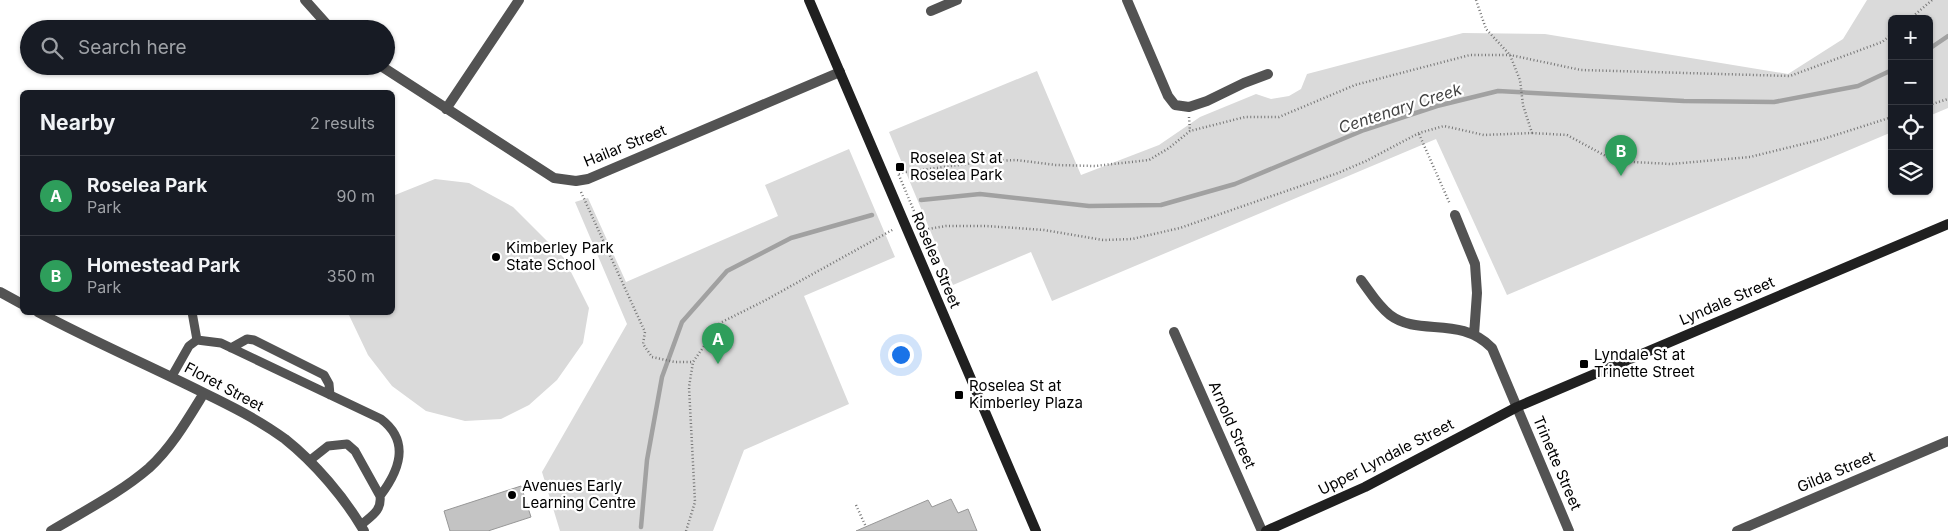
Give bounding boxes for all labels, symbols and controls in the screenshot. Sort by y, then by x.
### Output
map controls [1888,15,1933,195]
button: + [1888,15,1933,60]
search box [20,20,395,75]
icon: search [38,34,66,62]
text: Search here [78,36,187,59]
button: − [1888,60,1933,105]
water label: Centenary Creek [1336,79,1464,137]
button: locate [1888,105,1933,150]
text: Nearby [40,110,115,135]
text: 2 results [310,113,375,133]
street label: Hailar Street [581,120,669,171]
pin: B [1605,135,1637,176]
place label: Roselea St at Roselea Park [910,148,1003,184]
button: layers [1888,150,1933,195]
marker: Roselea St at Roselea Park [894,161,906,173]
text: Roselea Park [87,174,207,197]
text: A [50,186,62,206]
text: 90 m [336,186,375,206]
text: Park [87,197,121,217]
street label: Roselea Street [908,209,965,311]
place label: Kimberley Park State School [506,238,615,274]
marker: Kimberley Park State School [490,251,502,263]
text: Homestead Park [87,254,240,277]
text: B [51,266,61,286]
text: 350 m [327,266,375,286]
street label: Lyndale Street [1676,272,1777,329]
text: Park [87,277,121,297]
pin: A [702,323,734,364]
your location [888,342,914,368]
place label: Lyndale St at Trinette Street [1594,345,1695,381]
street label: Floret Street [181,358,267,415]
marker: Lyndale St at Trinette Street [1578,358,1590,370]
place label: Roselea St at Kimberley Plaza [969,376,1083,412]
street label: Arnold Street [1205,378,1260,471]
marker: Roselea St at Kimberley Plaza [953,389,965,401]
street label: Trinette Street [1529,413,1586,513]
street label: Upper Lyndale Street [1315,414,1457,499]
street label: Gilda Street [1794,447,1878,496]
place label: Avenues Early Learning Centre [522,476,636,512]
marker: Avenues Early Learning Centre [506,489,518,501]

